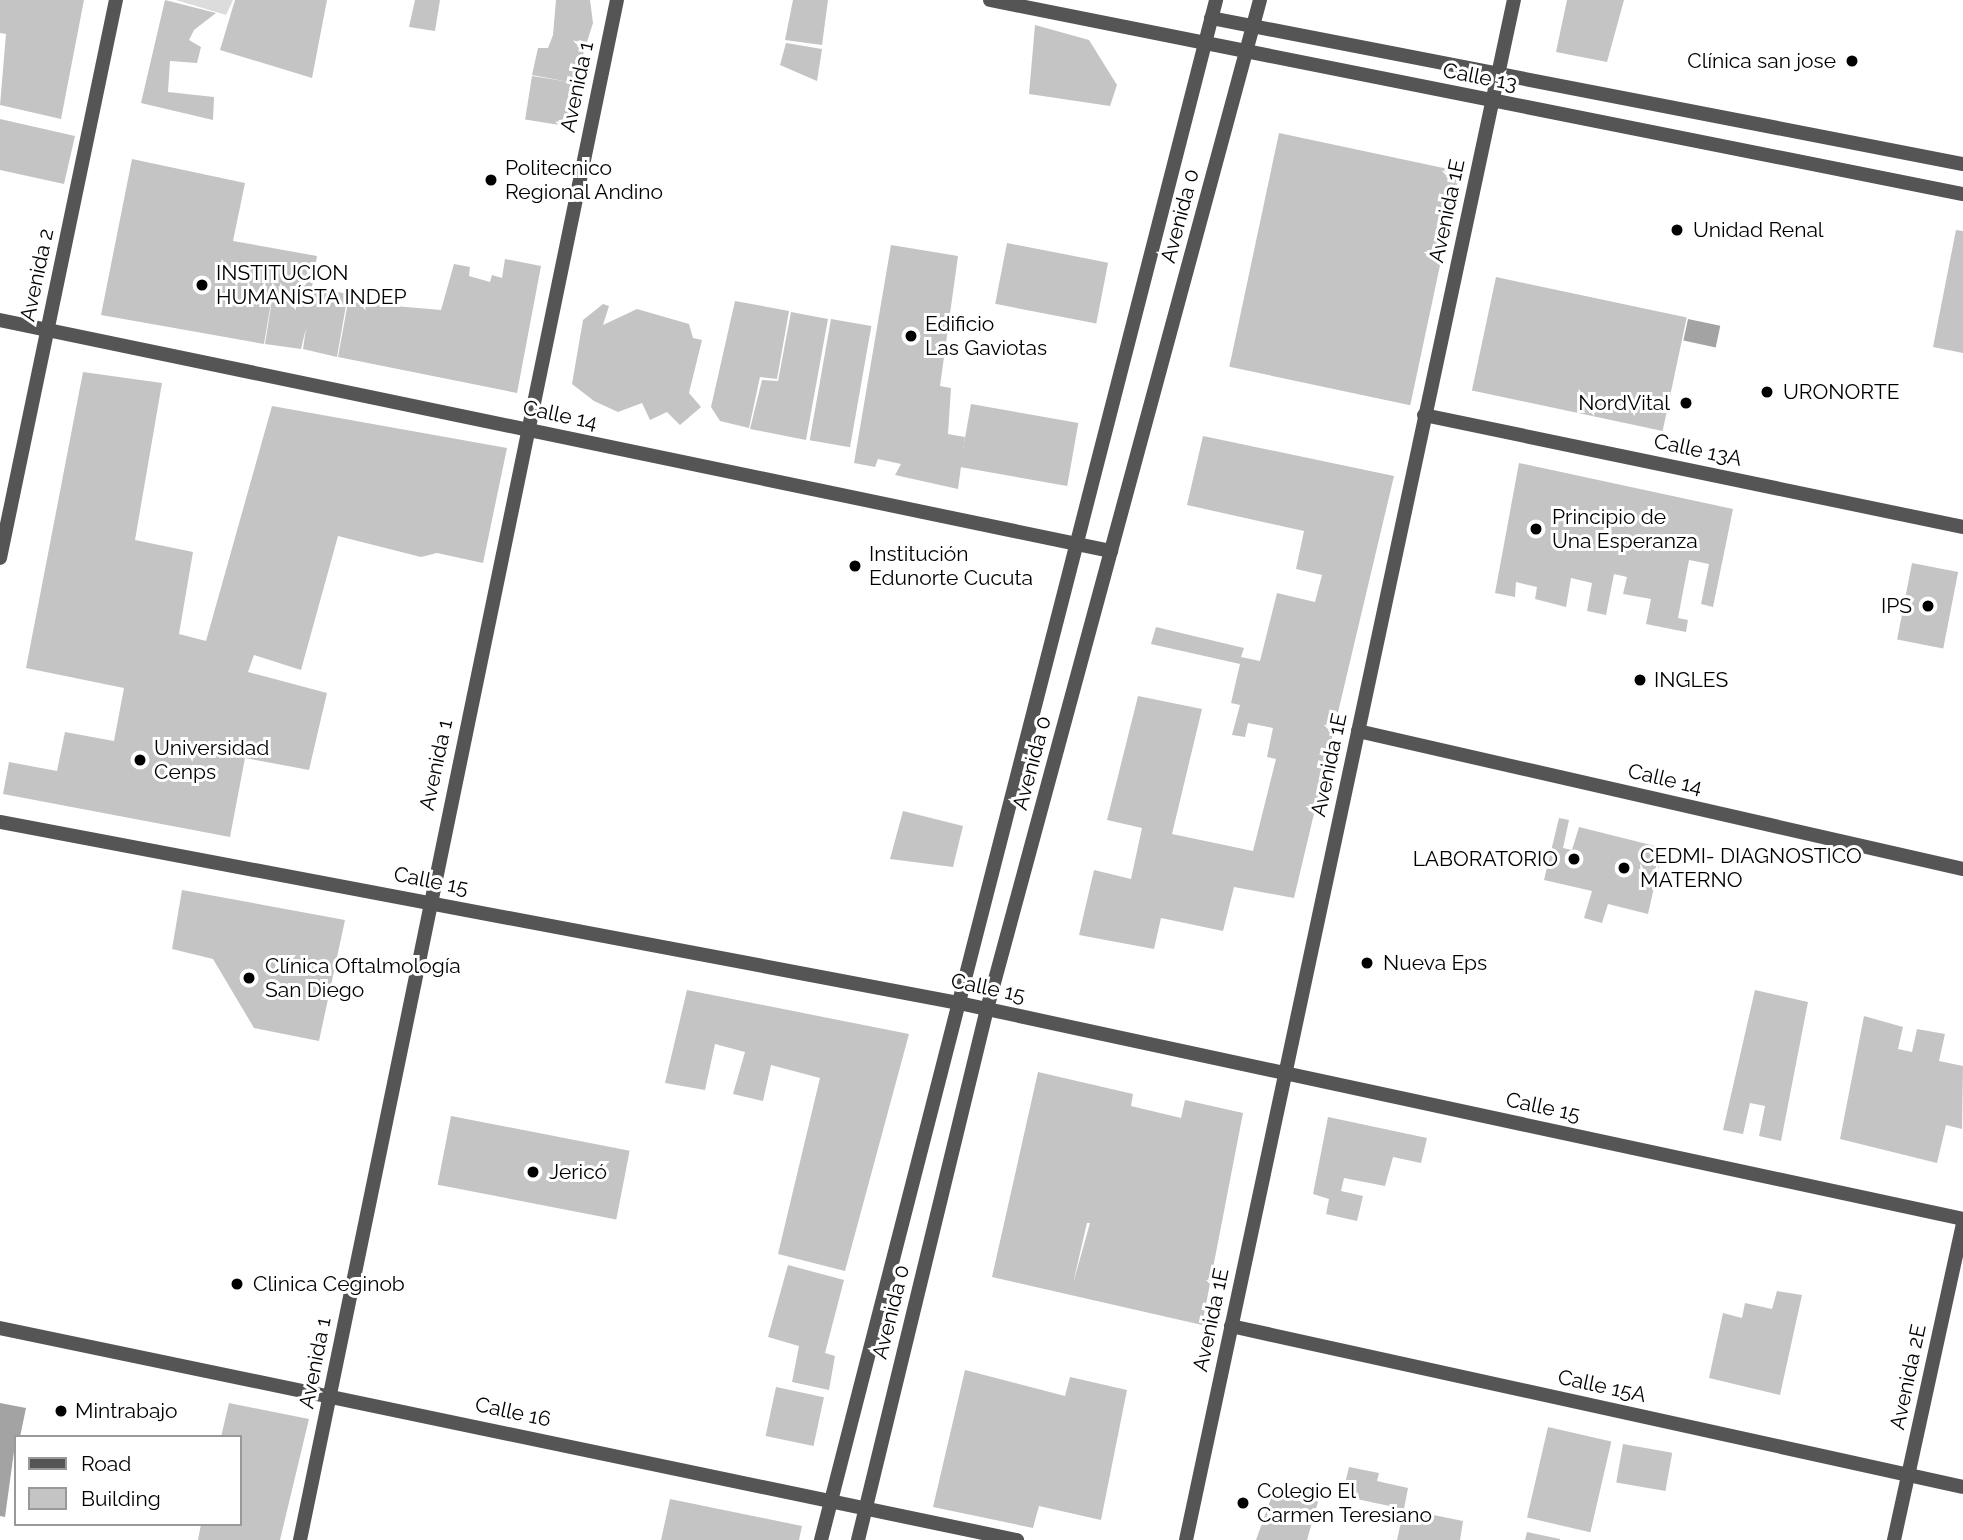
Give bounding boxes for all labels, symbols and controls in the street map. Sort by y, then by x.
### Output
street label: Avenida 1 [555,39,599,135]
place label: Clínica san jose [1687,48,1836,74]
marker: Clínica san jose [1842,51,1862,71]
street label: Calle 13 [1441,57,1519,97]
place label: Politecnico Regional Andino [505,155,664,205]
street label: Avenida 1E [1424,157,1470,265]
street label: Avenida 0 [1155,166,1205,266]
marker: Politecnico Regional Andino [483,172,499,188]
place label: Unidad Renal [1693,217,1824,243]
marker: Unidad Renal [1667,220,1687,240]
street label: Avenida 2 [15,226,59,324]
place label: INSTITUCION HUMANÍSTA INDEP [216,260,407,310]
marker: INSTITUCION HUMANÍSTA INDEP [194,277,210,293]
place label: Edificio Las Gaviotas [925,311,1047,361]
marker: Edificio Las Gaviotas [903,328,919,344]
place label: URONORTE [1783,379,1899,405]
marker: URONORTE [1757,382,1777,402]
place label: NordVital [1578,390,1670,416]
marker: NordVital [1676,393,1696,413]
street label: Calle 14 [520,395,600,435]
street label: Calle 13A [1652,428,1744,472]
place label: Principio de Una Esperanza [1552,504,1698,554]
marker: Principio de Una Esperanza [1526,519,1546,539]
place label: Institución Edunorte Cucuta [869,541,1033,591]
marker: Institución Edunorte Cucuta [847,558,863,574]
place label: IPS [1881,593,1912,619]
marker: IPS [1918,596,1938,616]
place label: INGLES [1654,667,1728,693]
marker: INGLES [1632,672,1648,688]
street label: Avenida 1E [1306,711,1352,819]
street label: Avenida 0 [1007,713,1057,813]
street label: Avenida 1 [414,717,458,813]
place label: Universidad Cenps [154,735,269,785]
marker: Universidad Cenps [132,752,148,768]
street label: Calle 14 [1625,758,1705,800]
place label: CEDMI- DIAGNOSTICO MATERNO [1640,843,1862,893]
place label: LABORATORIO [1413,846,1558,872]
marker: LABORATORIO [1564,849,1584,869]
marker: CEDMI- DIAGNOSTICO MATERNO [1614,858,1634,878]
street label: Calle 15 [392,861,470,901]
place label: Nueva Eps [1383,950,1487,976]
place label: Clínica Oftalmología San Diego [265,953,461,1003]
marker: Nueva Eps [1357,953,1377,973]
marker: Clínica Oftalmología San Diego [239,968,259,988]
street label: Calle 15 [949,968,1027,1008]
street label: Calle 15 [1504,1087,1582,1127]
place label: Jericó [549,1159,607,1185]
marker: Jericó [523,1162,543,1182]
street label: Avenida 0 [867,1262,915,1362]
street label: Avenida 1E [1188,1266,1234,1374]
place label: Clinica Ceginob [253,1271,405,1297]
marker: Clinica Ceginob [227,1274,247,1294]
street label: Avenida 1 [294,1315,336,1411]
street label: Avenida 2E [1885,1322,1931,1432]
street label: Calle 15A [1556,1364,1648,1408]
street label: Calle 16 [473,1392,553,1432]
place label: Mintrabajo [75,1398,178,1424]
marker: Mintrabajo [53,1403,69,1419]
legend [14,1435,242,1526]
text: Road [81,1451,131,1476]
place label: Colegio El Carmen Teresiano [1257,1478,1432,1528]
text: Building [81,1486,161,1511]
marker: Colegio El Carmen Teresiano [1235,1495,1251,1511]

